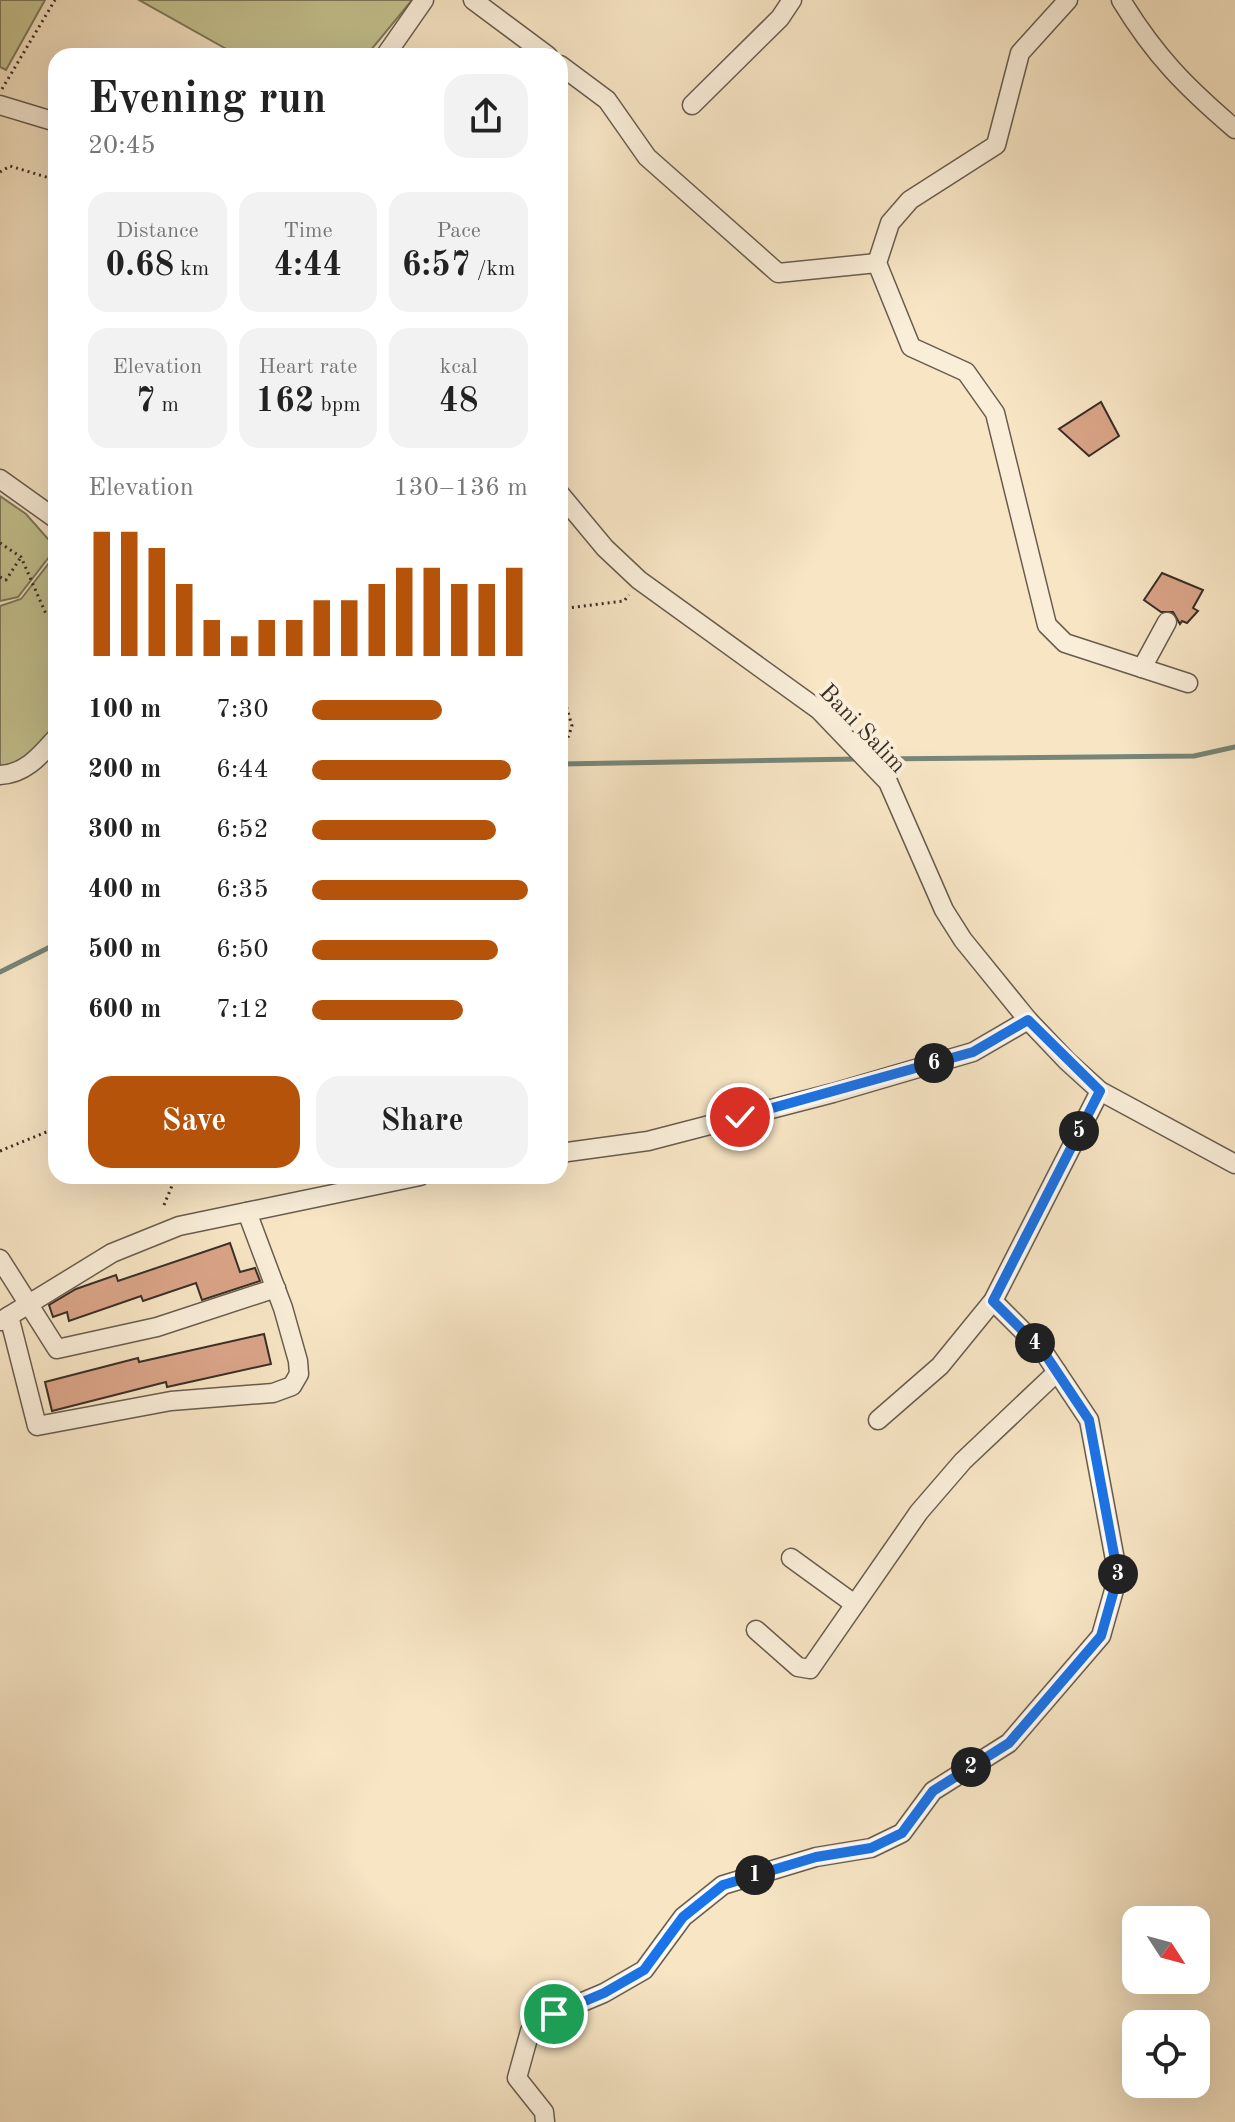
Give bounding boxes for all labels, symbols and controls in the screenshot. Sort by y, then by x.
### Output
button: share [444,74,528,158]
text: Evening run [88,78,326,122]
text: 20:45 [88,133,156,159]
text: Distance [116,220,199,242]
text: Time [283,220,333,242]
text: Pace [436,220,481,242]
text: 0.68 [105,249,174,283]
text: 4:44 [274,249,342,283]
text: 6:57 [402,249,471,283]
text: km [174,258,209,280]
text: /km [471,258,515,280]
text: Elevation [113,356,202,378]
text: Heart rate [259,356,357,378]
text: kcal [440,356,478,378]
text: 7 [136,385,155,419]
text: 162 [255,385,314,419]
text: 48 [439,385,478,419]
text: m [155,394,179,416]
text: bpm [314,394,361,416]
text: Elevation [88,475,194,501]
text: 130–136 m [393,475,528,501]
street label: Bani Salim [814,680,910,778]
text: 100 m [88,697,161,723]
text: 7:30 [216,697,269,723]
text: 200 m [88,757,161,783]
text: 6:44 [216,757,269,783]
text: 300 m [88,817,161,843]
text: 6:52 [216,817,269,843]
text: 400 m [88,877,161,903]
text: 6:35 [216,877,269,903]
text: 500 m [88,937,161,963]
text: 6:50 [216,937,269,963]
text: 600 m [88,997,161,1023]
text: 7:12 [216,997,269,1023]
pin: 6 [914,1043,954,1083]
text: 6 [928,1052,940,1074]
button: Save [88,1076,300,1168]
button: Share [316,1076,528,1168]
pin [706,1083,774,1151]
icon: check [718,1095,762,1139]
pin: 5 [1059,1111,1099,1151]
text: 5 [1073,1120,1085,1142]
pin: 4 [1015,1323,1055,1363]
text: 4 [1029,1332,1041,1354]
pin: 3 [1098,1554,1138,1594]
text: 3 [1112,1563,1124,1585]
pin: 2 [951,1747,991,1787]
text: 2 [965,1756,977,1778]
pin: 1 [735,1855,775,1895]
text: 1 [749,1864,761,1886]
north arrow [1122,1906,1210,1994]
map controls [1122,1906,1210,2098]
pin [520,1980,588,2048]
icon: arrive [532,1992,576,2036]
button: locate [1122,2010,1210,2098]

